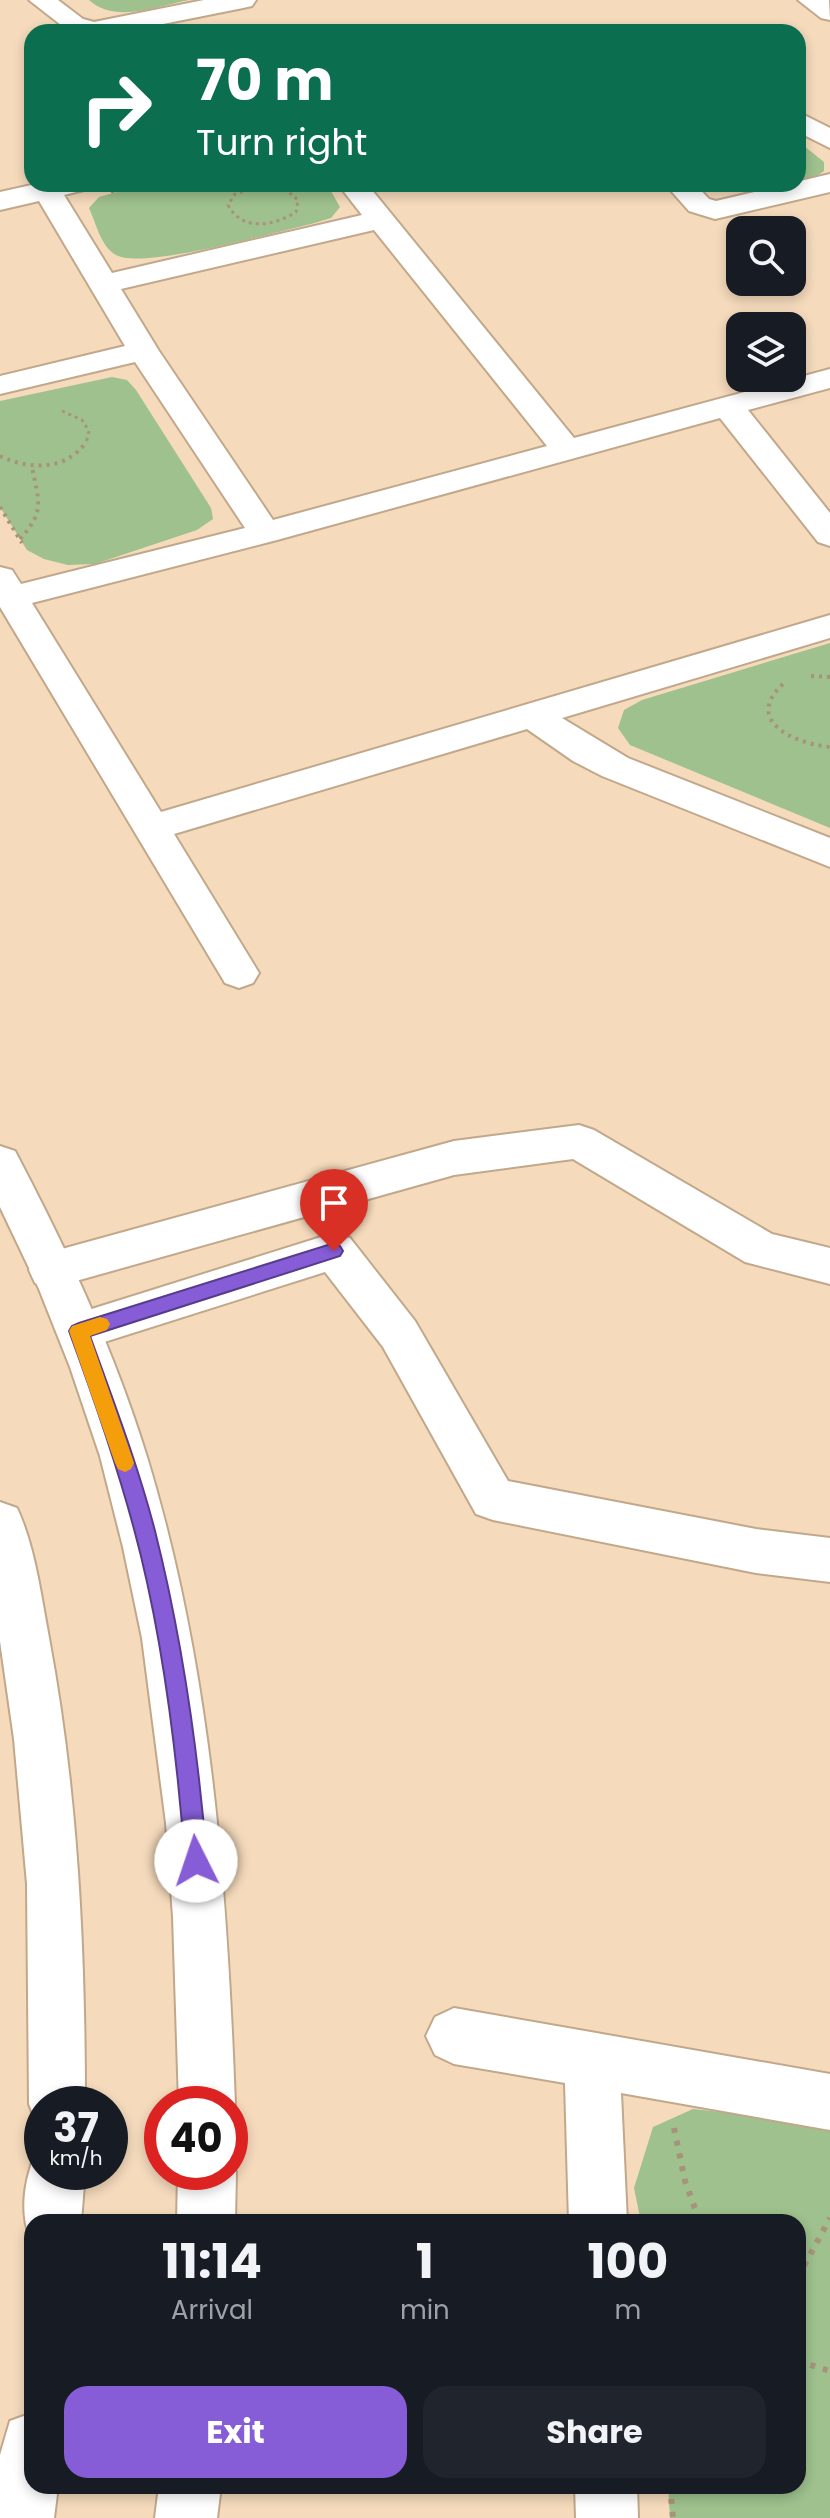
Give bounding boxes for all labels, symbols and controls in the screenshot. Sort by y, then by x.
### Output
text: 70 m [196,41,334,120]
icon: right [64,56,168,160]
text: Turn right [196,117,367,168]
map controls [726,216,806,392]
button: search [726,216,806,296]
button: layers [726,312,806,392]
pin [300,1169,368,1251]
icon: arrive [312,1181,356,1225]
position arrow [154,1819,238,1903]
speed limit sign: 40 [144,2086,248,2190]
text: 37 [53,2100,99,2156]
text: km/h [49,2144,103,2172]
text: 11:14 [162,2228,262,2295]
text: 1 [416,2228,434,2295]
text: 100 [588,2228,668,2295]
text: Arrival [171,2292,253,2328]
text: min [400,2292,450,2328]
text: m [614,2292,641,2328]
button: Exit [64,2386,407,2478]
button: Share [423,2386,766,2478]

